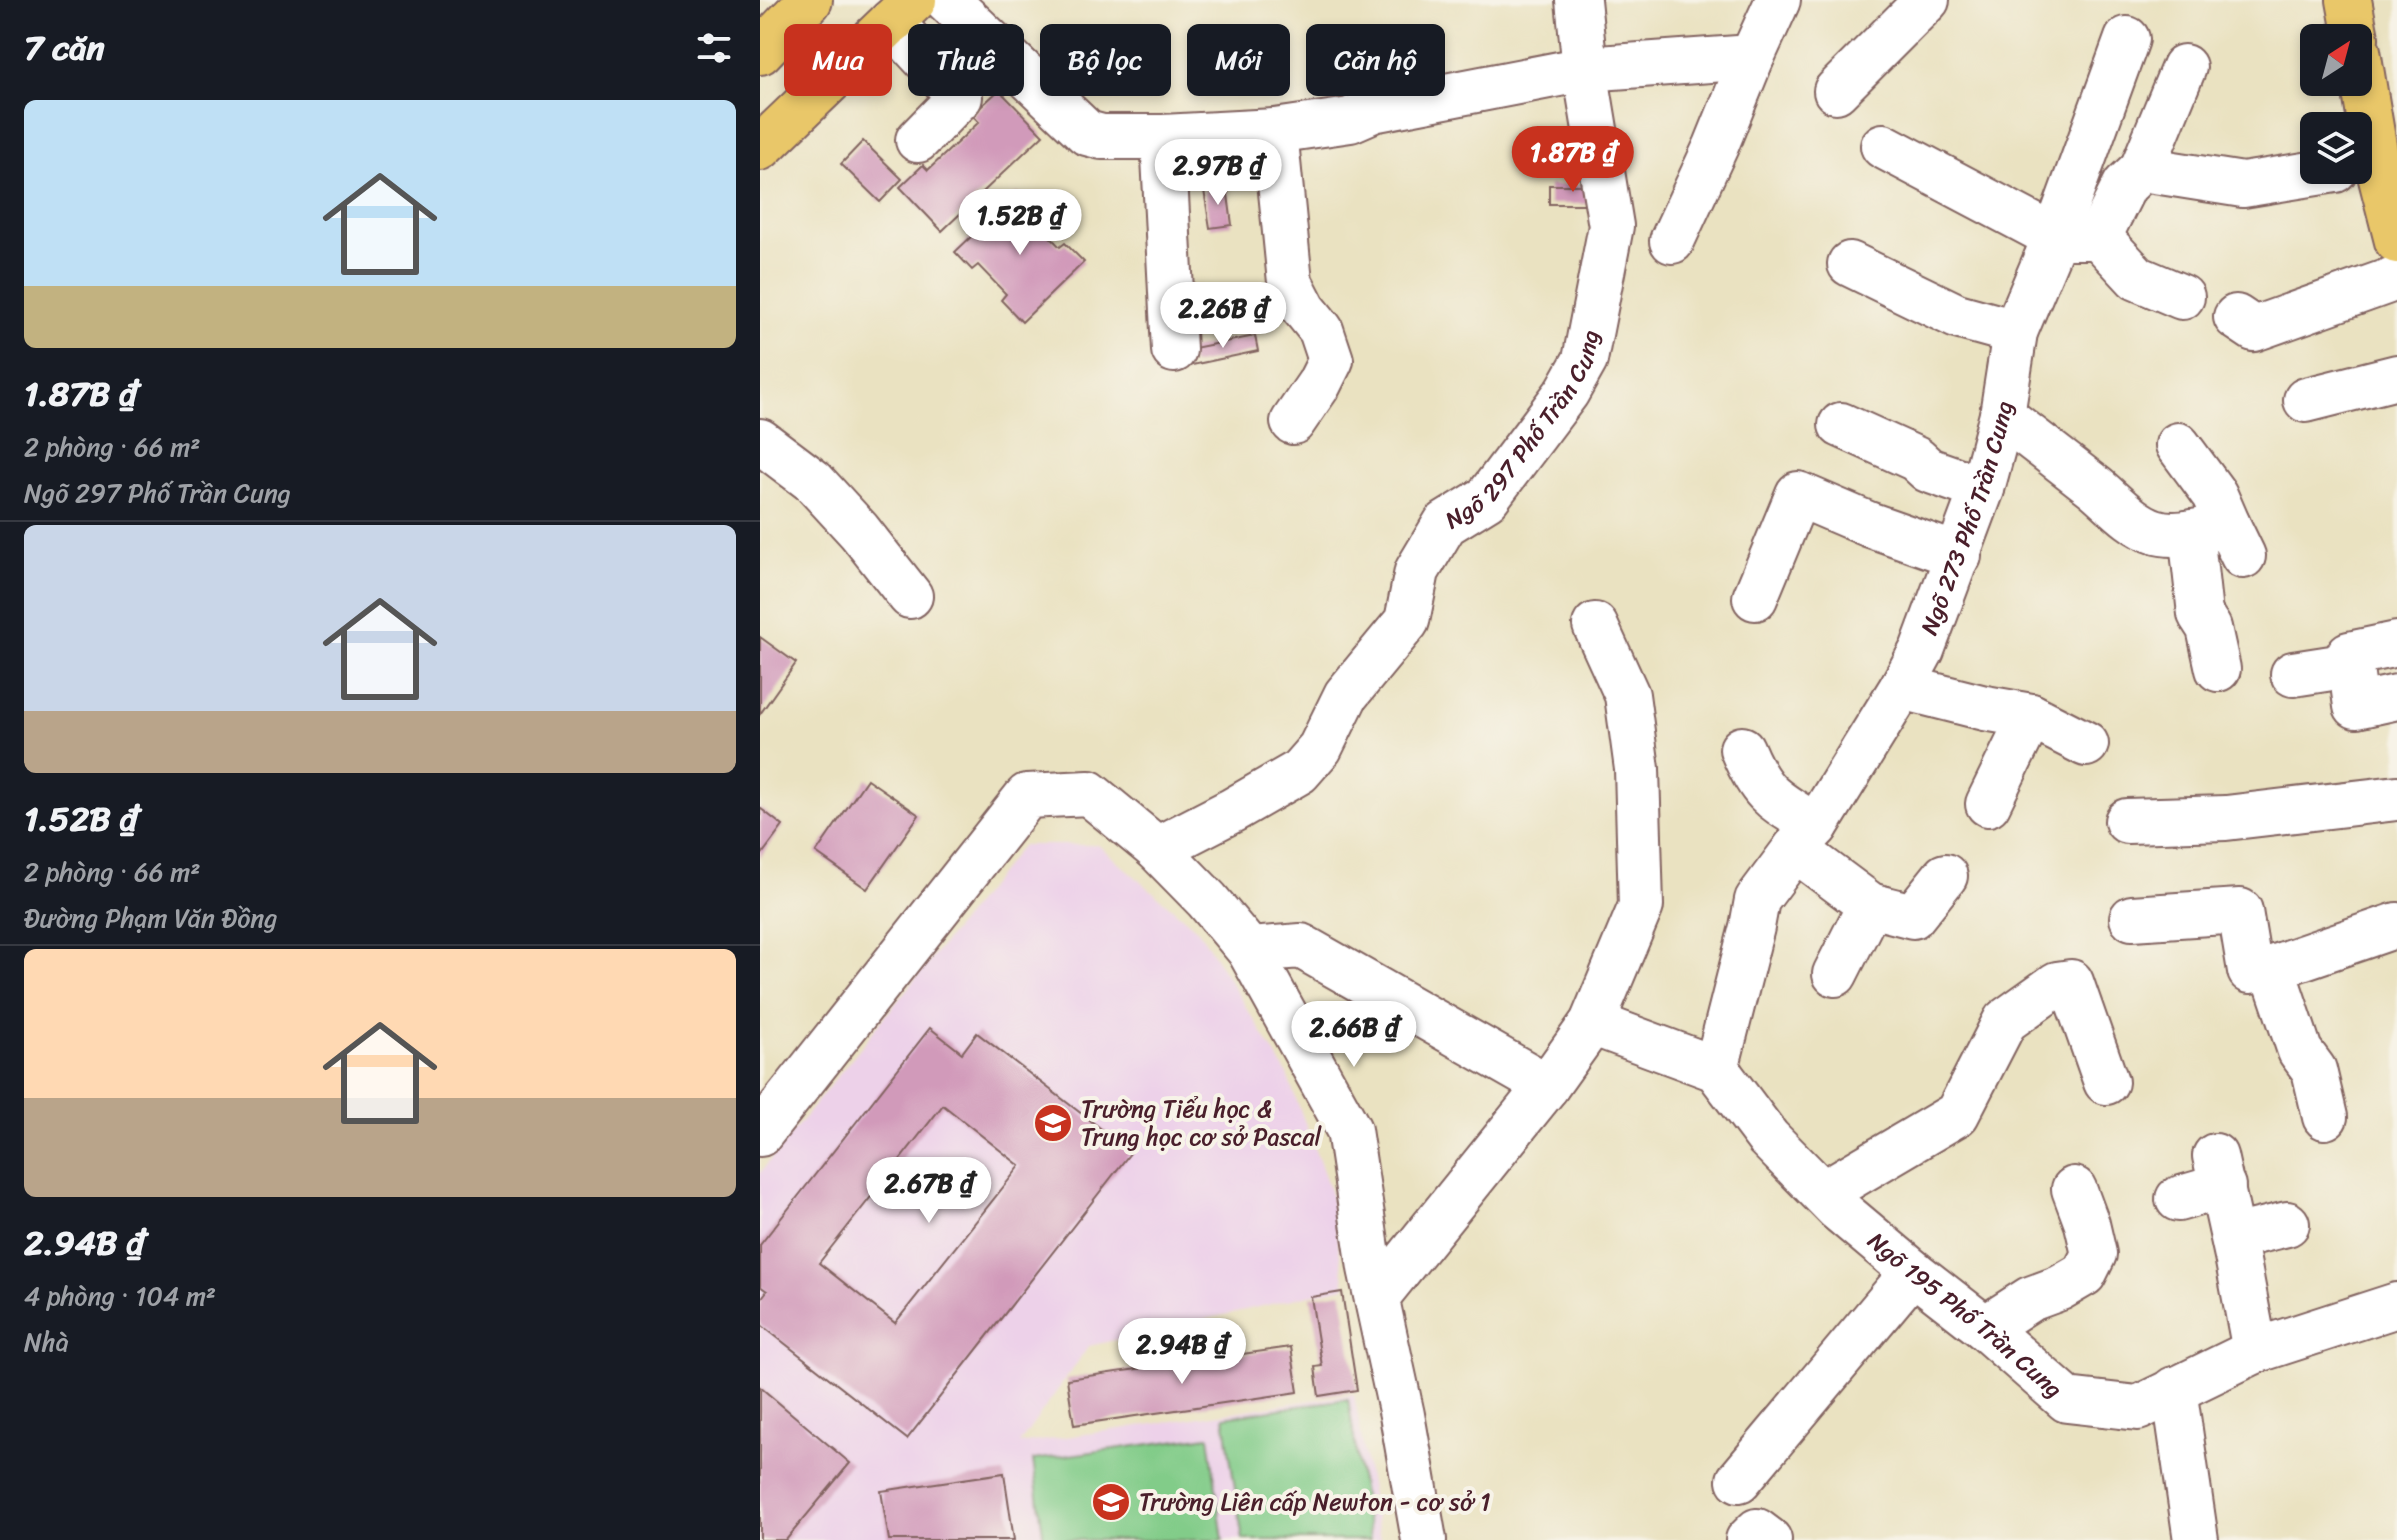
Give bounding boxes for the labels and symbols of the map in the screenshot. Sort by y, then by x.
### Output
north arrow [2300,24,2372,96]
pin: 1.87B ₫ [1499,126,1647,194]
pin: 2.97B ₫ [1144,139,1292,207]
pin: 1.52B ₫ [946,189,1094,257]
pin: 2.26B ₫ [1149,282,1297,350]
street label: Ngõ 297 Phố Trần Cung [1436,326,1611,540]
street label: Ngõ 273 Phố Trần Cung [1908,398,2025,641]
pin: 2.66B ₫ [1280,1001,1428,1069]
place label: Trường Tiểu học & Trung học cơ sở Pascal [1081,1088,1323,1158]
school or university icon: Trường Tiểu học & Trung học cơ sở Pascal [1032,1102,1074,1144]
pin: 2.67B ₫ [855,1157,1003,1225]
street label: Ngõ 195 Phố Trần Cung [1858,1221,2073,1409]
pin: 2.94B ₫ [1108,1318,1256,1386]
school or university icon: Trường Liên cấp Newton - cơ sở 1 [1090,1481,1132,1523]
place label: Trường Liên cấp Newton - cơ sở 1 [1139,1481,1491,1523]

